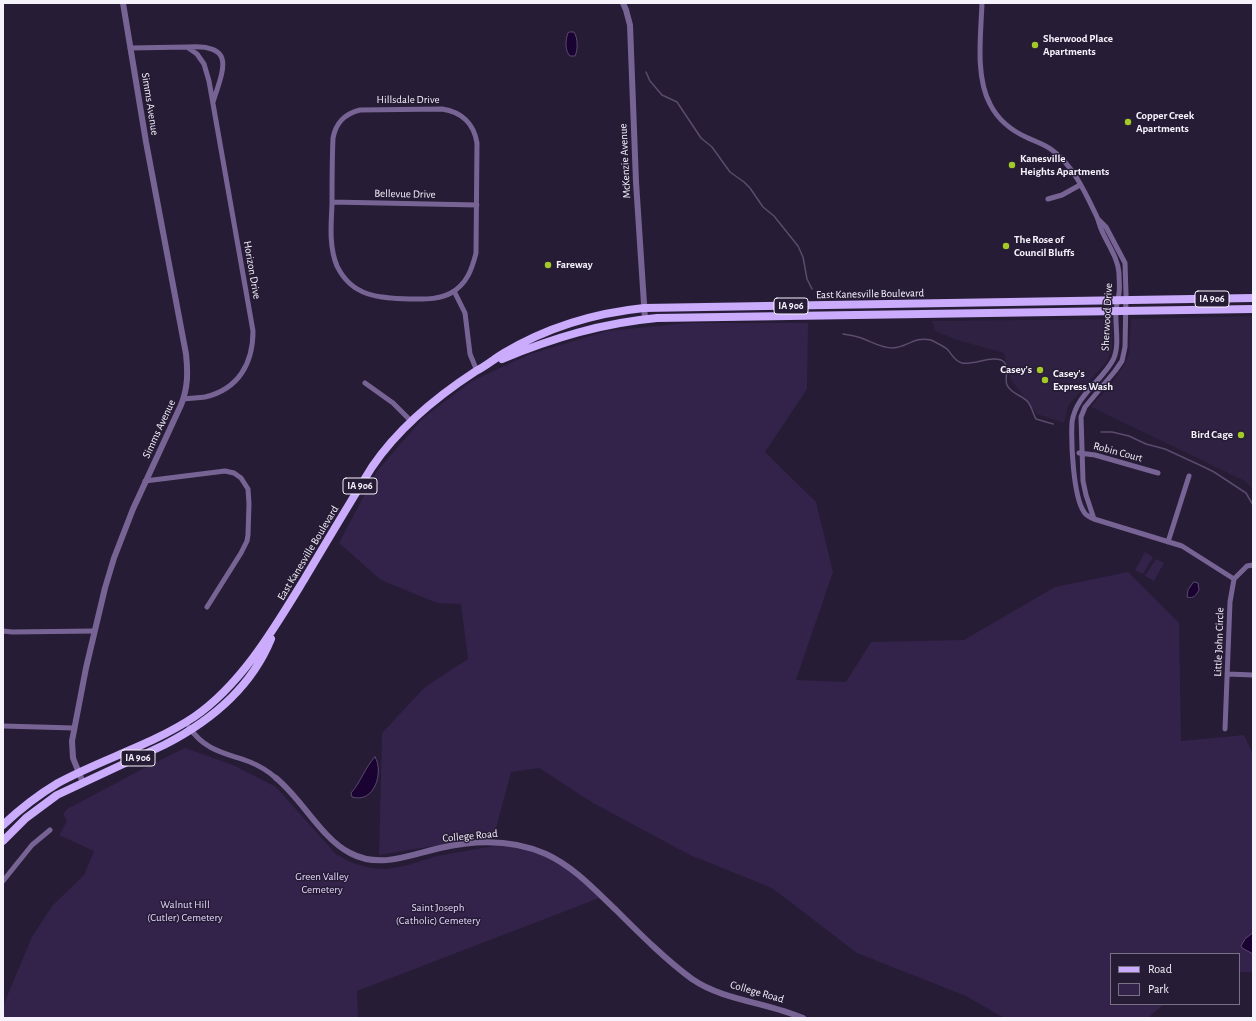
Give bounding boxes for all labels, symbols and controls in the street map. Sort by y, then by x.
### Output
place label: Sherwood Place Apartments [1043,32,1113,58]
marker: Sherwood Place Apartments [1030,40,1040,50]
street label: Simms Avenue [139,72,161,136]
street label: Hillsdale Drive [377,93,439,107]
place label: Copper Creek Apartments [1136,109,1194,135]
marker: Copper Creek Apartments [1123,117,1133,127]
street label: McKenzie Avenue [616,123,634,199]
place label: Kanesville Heights Apartments [1020,152,1109,178]
marker: Kanesville Heights Apartments [1007,160,1017,170]
street label: Bellevue Drive [374,187,436,201]
place label: The Rose of Council Bluffs [1014,233,1074,259]
street label: Horizon Drive [240,240,264,300]
marker: The Rose of Council Bluffs [1001,241,1011,251]
place label: Fareway [556,258,593,272]
marker: Fareway [543,260,553,270]
street label: Sherwood Drive [1099,283,1115,351]
street label: East Kanesville Boulevard [816,286,924,302]
road number: IA 906 [1195,291,1229,307]
road number: IA 906 [774,298,808,314]
place label: Casey's [1000,363,1032,377]
marker: Casey's [1035,365,1045,375]
place label: Casey's Express Wash [1053,367,1113,393]
marker: Casey's Express Wash [1040,375,1050,385]
street label: Simms Avenue [140,398,178,460]
place label: Bird Cage [1191,428,1233,442]
marker: Bird Cage [1236,430,1246,440]
street label: Robin Court [1092,439,1144,465]
road number: IA 906 [343,478,377,494]
street label: East Kanesville Boulevard [274,503,342,603]
street label: Little John Circle [1211,607,1227,677]
road number: IA 906 [121,750,155,766]
street label: College Road [442,827,498,845]
park label: Green Valley Cemetery [295,870,349,896]
park label: Walnut Hill (Cutler) Cemetery [147,898,223,924]
park label: Saint Joseph (Catholic) Cemetery [396,901,480,927]
legend [1110,953,1240,1005]
text: Road [1148,963,1172,975]
street label: College Road [729,978,785,1006]
text: Park [1148,983,1169,995]

